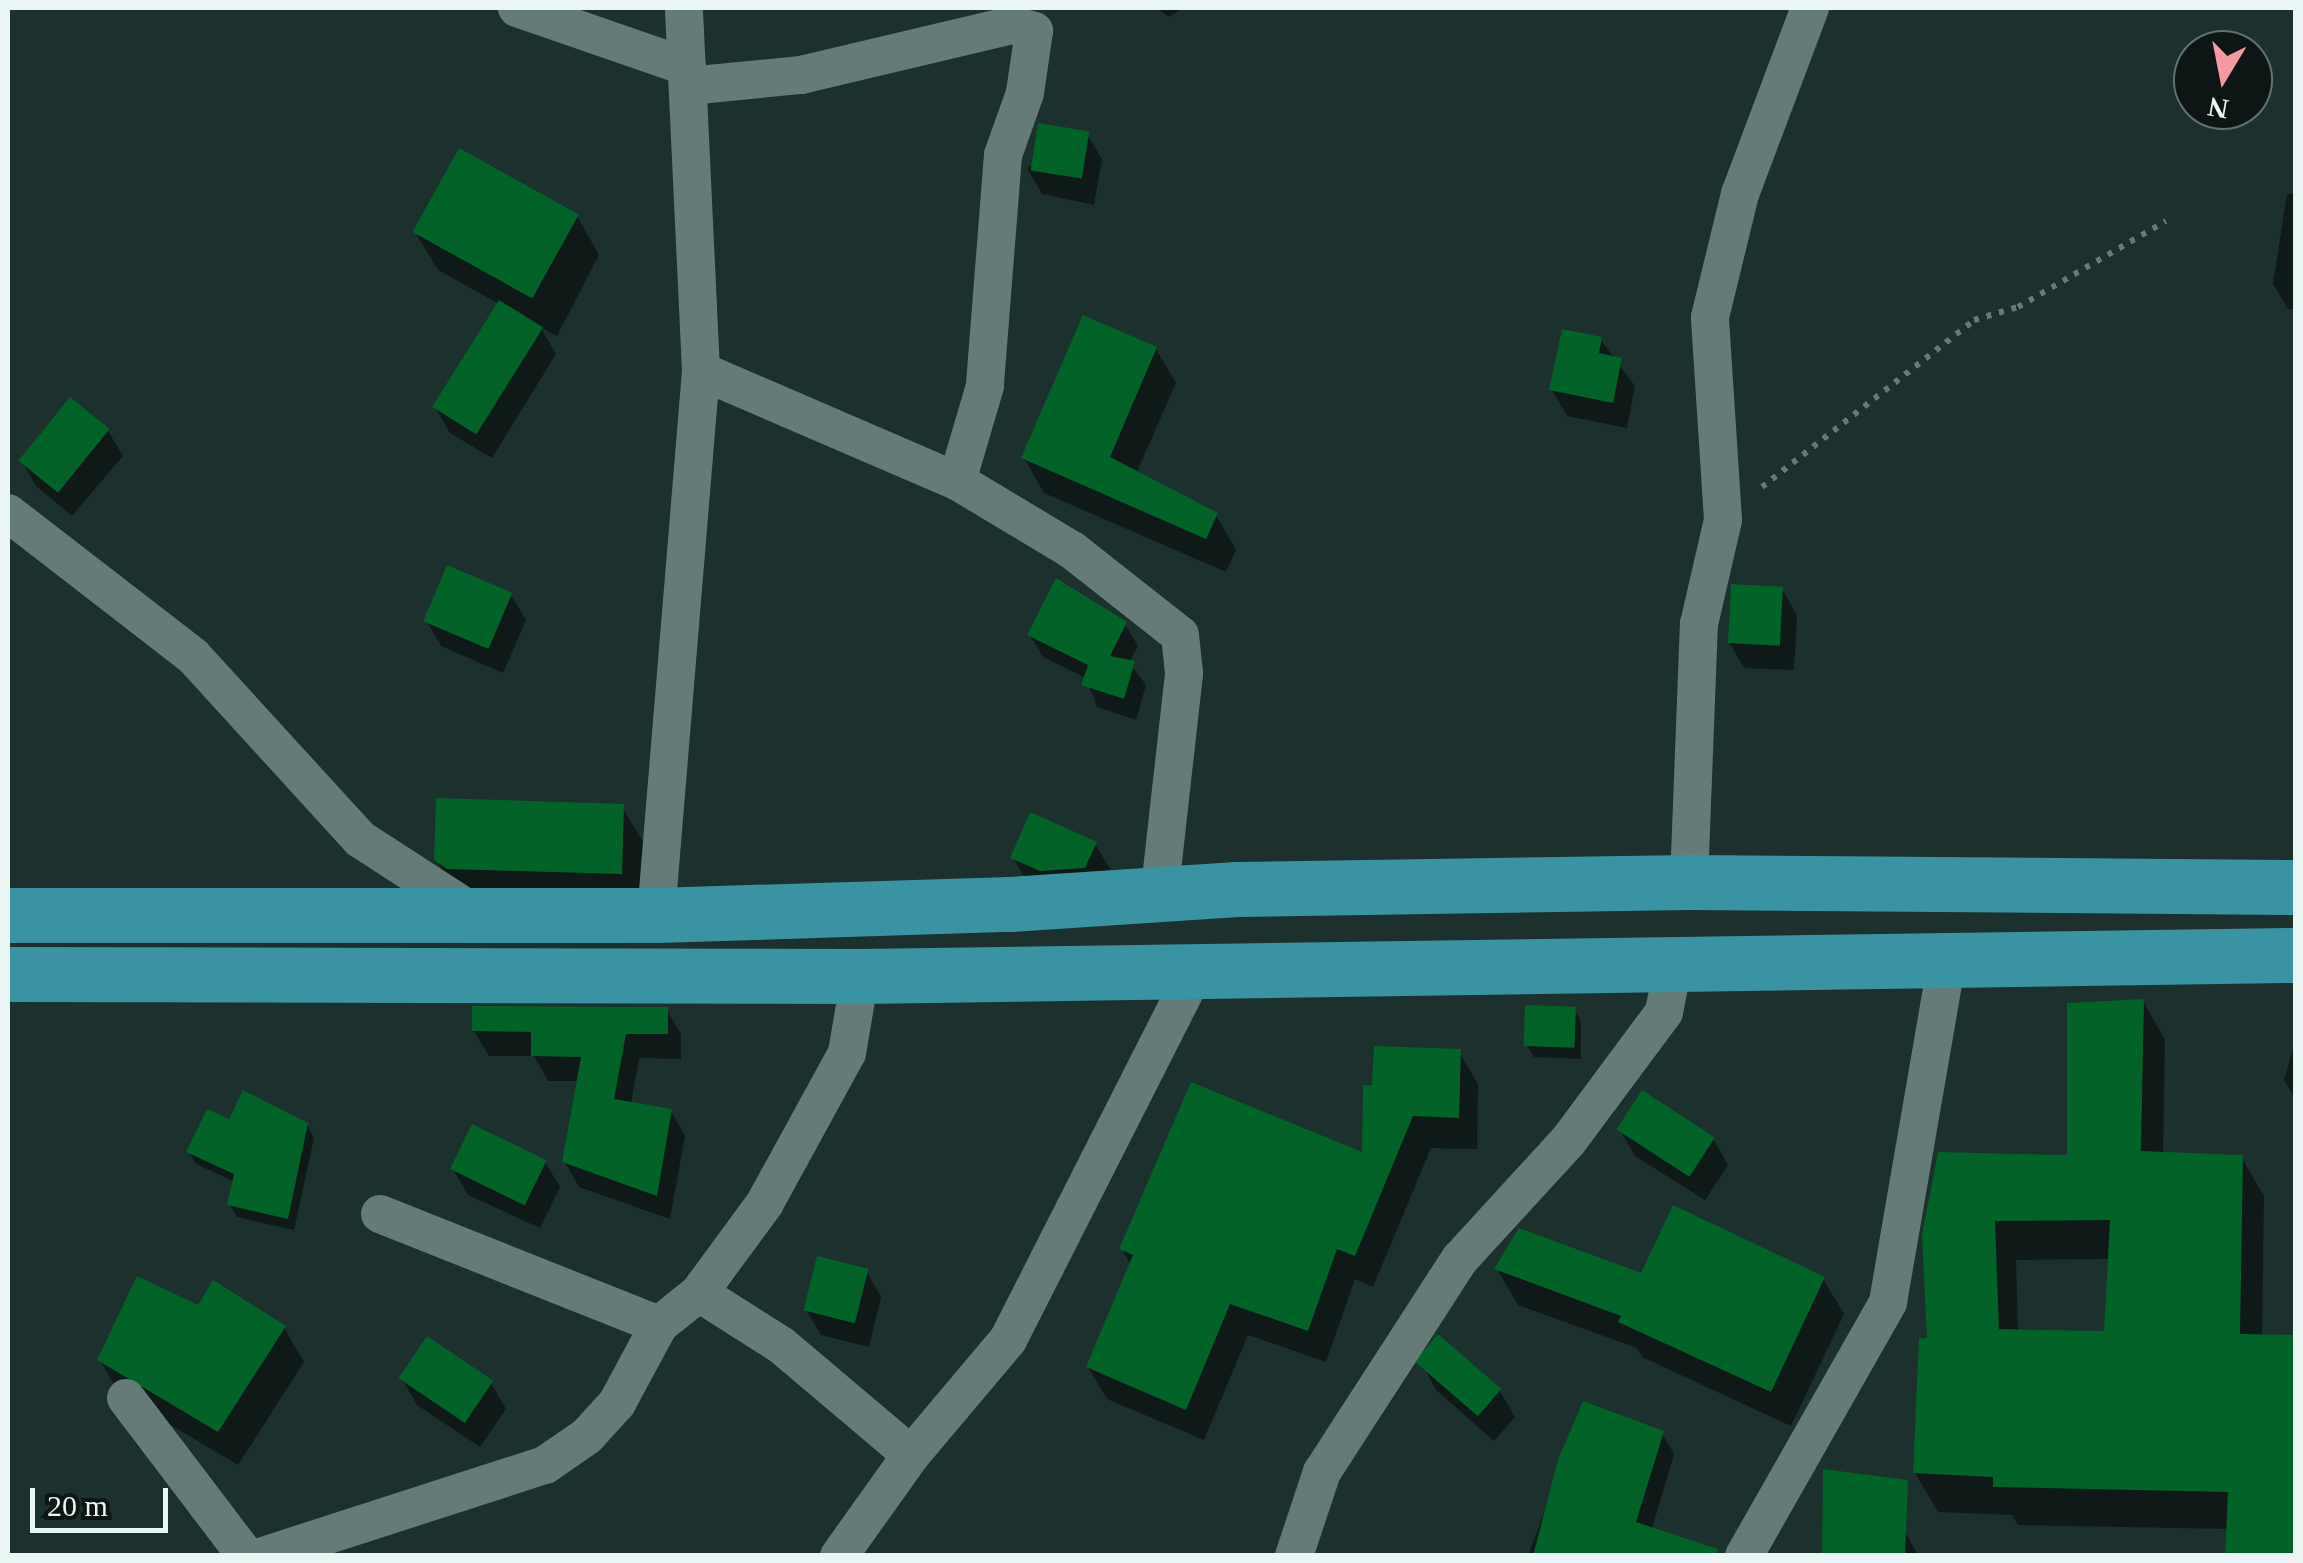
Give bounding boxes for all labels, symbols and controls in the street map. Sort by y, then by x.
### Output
north arrow [2173,30,2273,130]
text: N [2205,91,2231,125]
scale bar [35,1468,172,1530]
text: 20 m [47,1489,108,1522]

